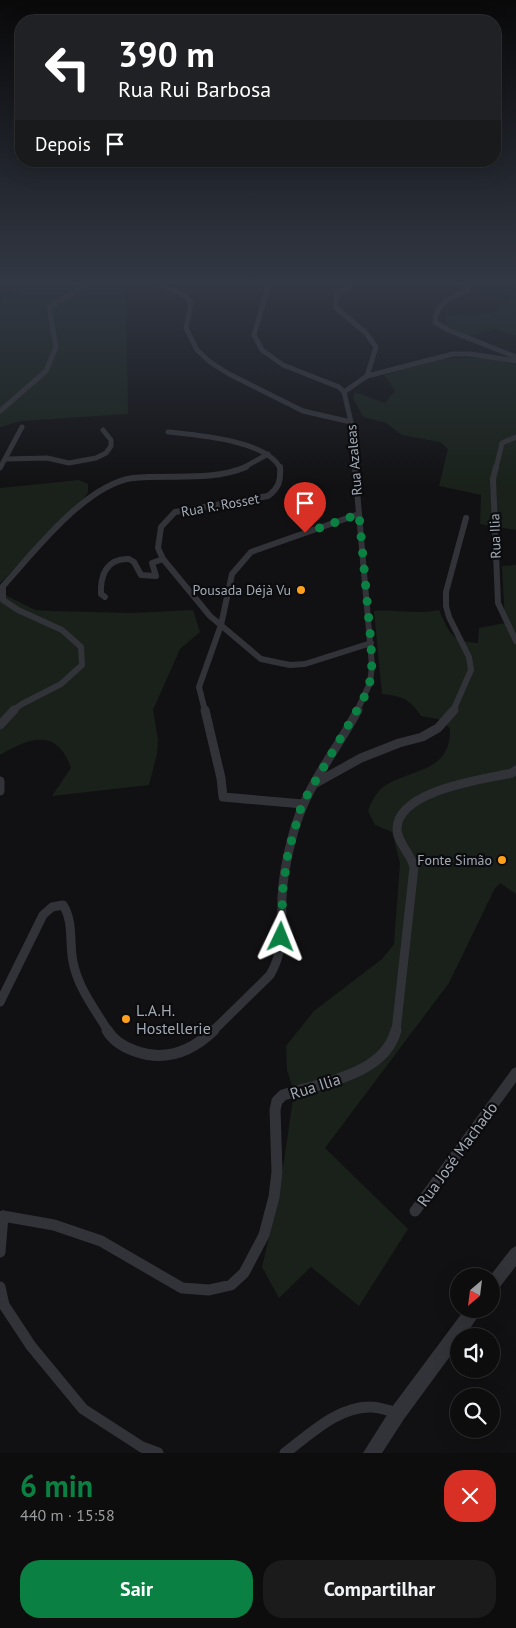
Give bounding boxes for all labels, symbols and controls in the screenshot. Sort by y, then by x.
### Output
text: 390 m [118,31,215,77]
icon: left [35,35,100,100]
text: Rua Rui Barbosa [118,75,271,103]
icon: arrive [101,130,129,158]
text: Depois [35,132,91,156]
street label: Rua Azaleas [342,424,366,496]
pin [284,482,326,533]
street label: Rua R. Rosset [179,489,261,521]
icon: arrive [291,489,319,517]
street label: Rua Ilia [485,513,505,559]
place label: Pousada Déjà Vu [193,581,291,599]
marker: Pousada Déjà Vu [295,584,307,596]
place label: Fonte Simão [417,851,492,869]
marker: Fonte Simão [496,854,508,866]
position arrow [254,910,306,962]
place label: L.A.H. Hostellerie [136,1000,211,1038]
marker: L.A.H. Hostellerie [120,1013,132,1025]
street label: Rua Ilia [287,1068,343,1104]
street label: Rua José Machado [412,1098,502,1210]
north arrow [450,1268,500,1318]
map controls [450,1268,500,1438]
button: sound [450,1328,500,1378]
button: search [450,1388,500,1438]
text: 6 min [20,1466,93,1505]
button: close [444,1470,496,1522]
text: 440 m · 15:58 [20,1505,115,1525]
button: Sair [20,1560,253,1618]
button: Compartilhar [263,1560,496,1618]

